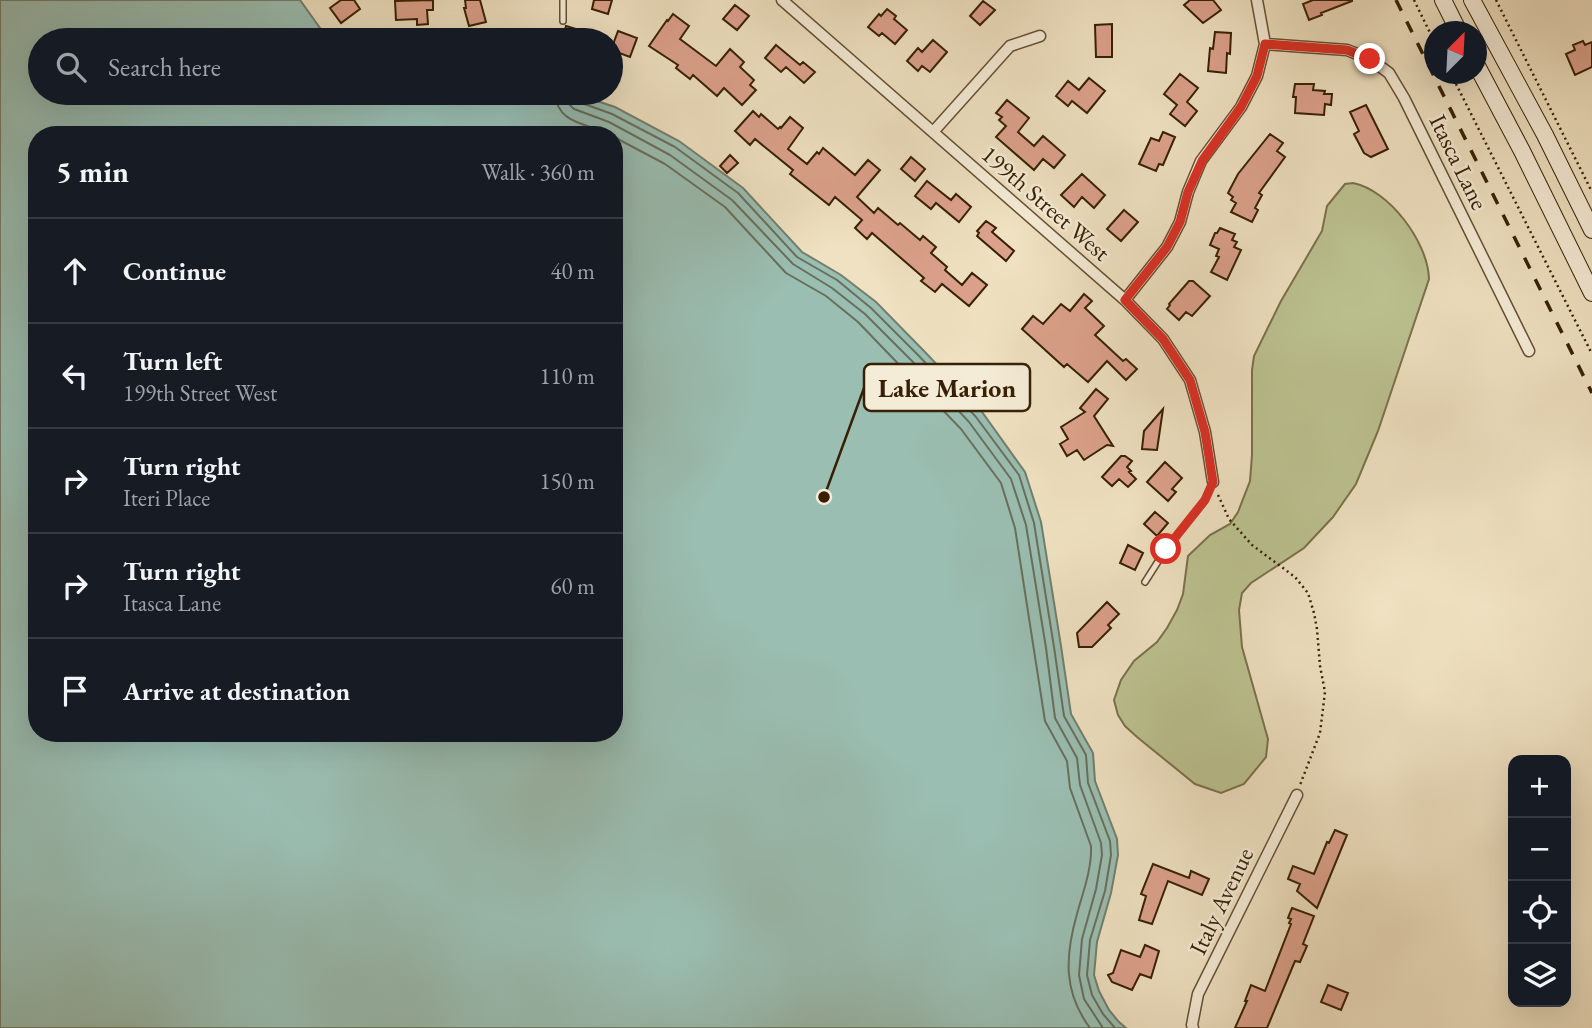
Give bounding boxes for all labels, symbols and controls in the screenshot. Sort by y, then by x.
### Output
north arrow [1424,21,1487,84]
search box [28,28,623,105]
route end [1354,43,1385,74]
icon: search [52,48,90,86]
text: Search here [108,50,221,84]
street label: Itasca Lane [1423,109,1495,215]
street label: 199th Street West [975,138,1117,268]
text: 5 min [56,152,129,191]
text: Walk · 360 m [481,157,595,187]
icon: ahead [56,252,94,290]
text: Continue [123,254,226,288]
text: 40 m [550,256,595,286]
text: Turn left [123,344,222,378]
icon: left [56,357,94,395]
text: 110 m [539,361,595,391]
callout: Lake Marion [864,364,1030,411]
text: Lake Marion [878,371,1016,405]
text: 199th Street West [123,378,277,408]
text: Turn right [123,449,241,483]
icon: right [56,462,94,500]
text: 150 m [539,466,595,496]
text: Iteri Place [123,483,210,513]
route start [1150,533,1181,564]
text: Turn right [123,554,241,588]
icon: right [56,567,94,605]
text: 60 m [550,571,595,601]
text: Itasca Lane [123,588,221,618]
icon: arrive [56,672,94,710]
text: Arrive at destination [123,674,350,708]
map controls [1508,755,1571,1007]
button: + [1508,755,1571,818]
button: − [1508,818,1571,881]
street label: Italy Avenue [1182,842,1260,960]
button: locate [1508,881,1571,944]
button: layers [1508,944,1571,1007]

